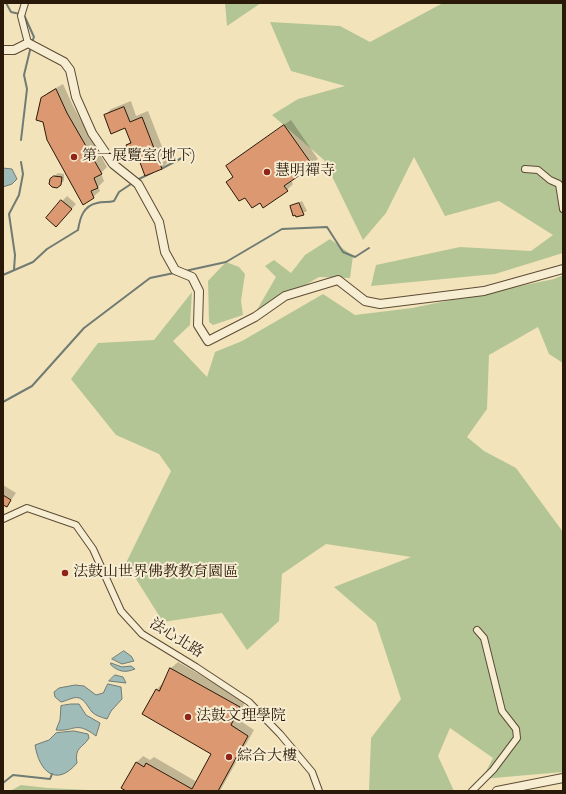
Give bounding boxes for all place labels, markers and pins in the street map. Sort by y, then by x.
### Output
place label: 第一展覽室(地下) [82,148,195,166]
marker: 第一展覽室(地下) [69,152,79,162]
place label: 慧明禪寺 [275,163,335,181]
marker: 慧明禪寺 [262,167,272,177]
place label: 法鼓山世界佛教教育園區 [73,564,238,582]
marker: 法鼓山世界佛教教育園區 [60,568,70,578]
place label: 法鼓文理學院 [196,708,286,726]
marker: 法鼓文理學院 [183,712,193,722]
place label: 綜合大樓 [237,748,297,766]
marker: 綜合大樓 [224,752,234,762]

